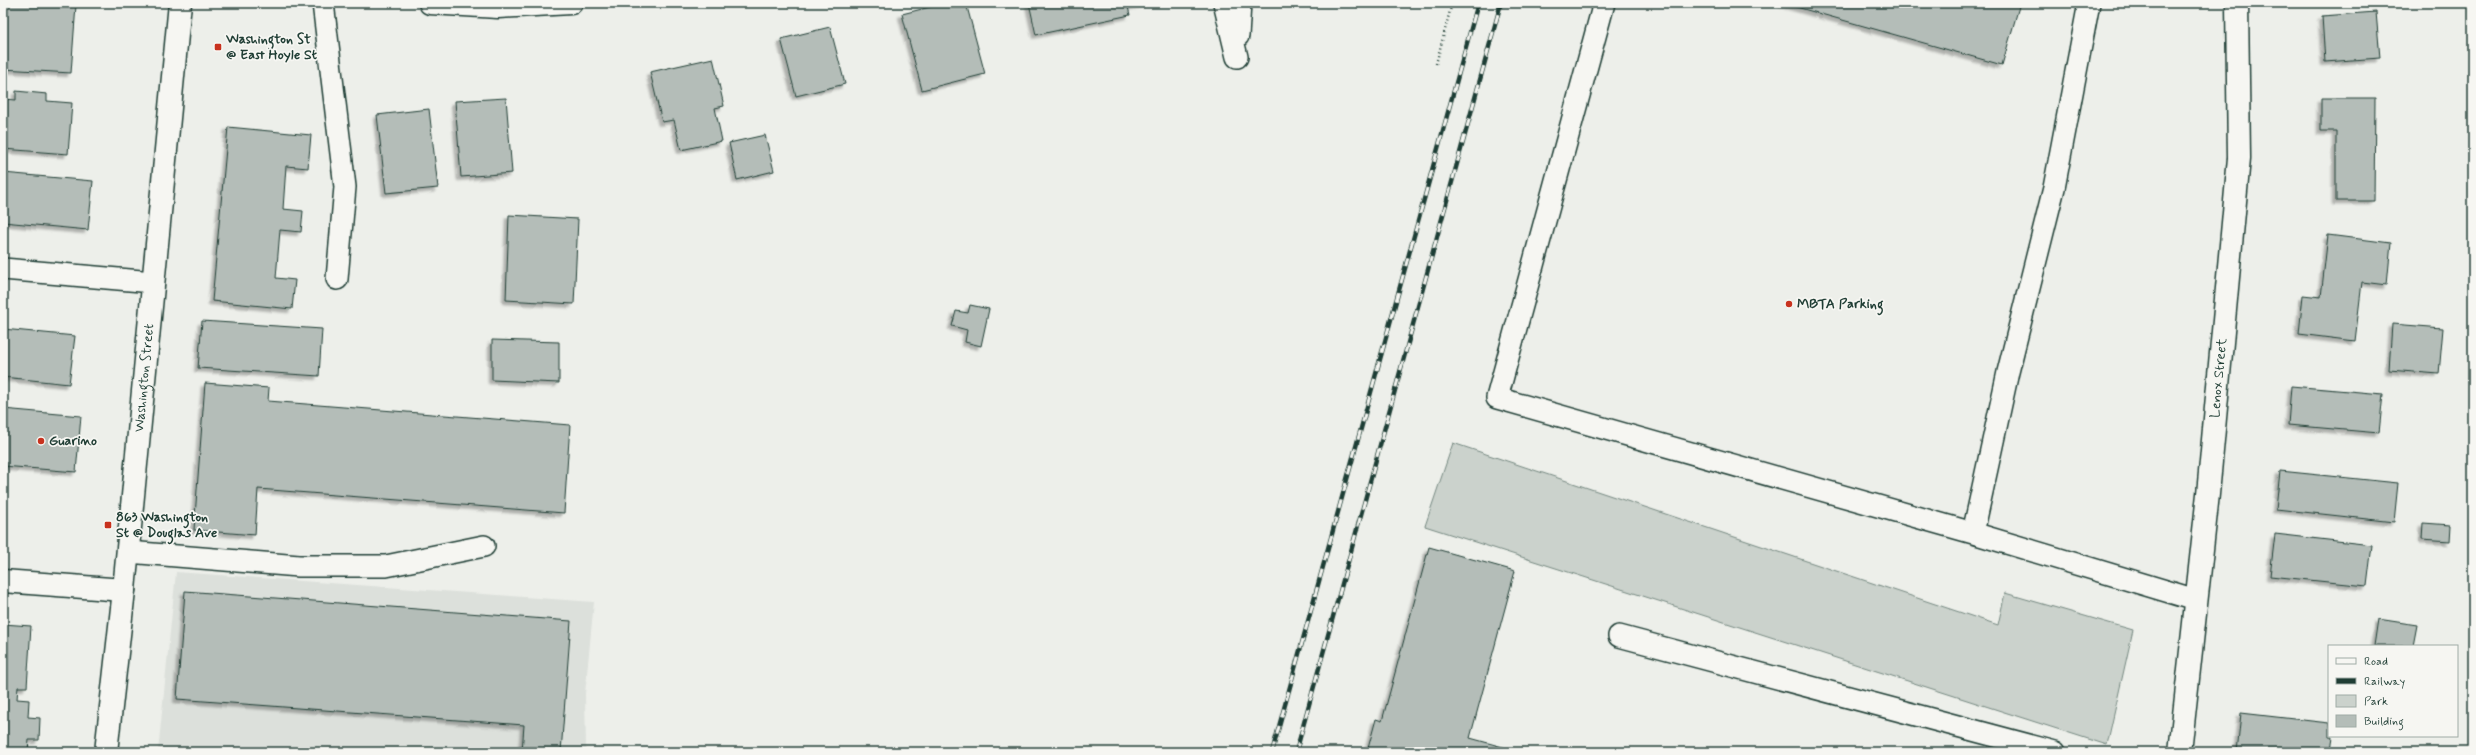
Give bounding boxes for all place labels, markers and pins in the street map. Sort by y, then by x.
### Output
place label: Washington St @ East Hoyle St [225,30,318,64]
marker: Washington St @ East Hoyle St [213,42,223,52]
place label: MBTA Parking [1797,295,1884,316]
marker: MBTA Parking [1784,299,1794,309]
place label: Guarino [49,432,97,450]
marker: Guarino [36,436,46,446]
place label: 863 Washington St @ Douglas Ave [116,508,217,545]
marker: 863 Washington St @ Douglas Ave [103,520,113,530]

